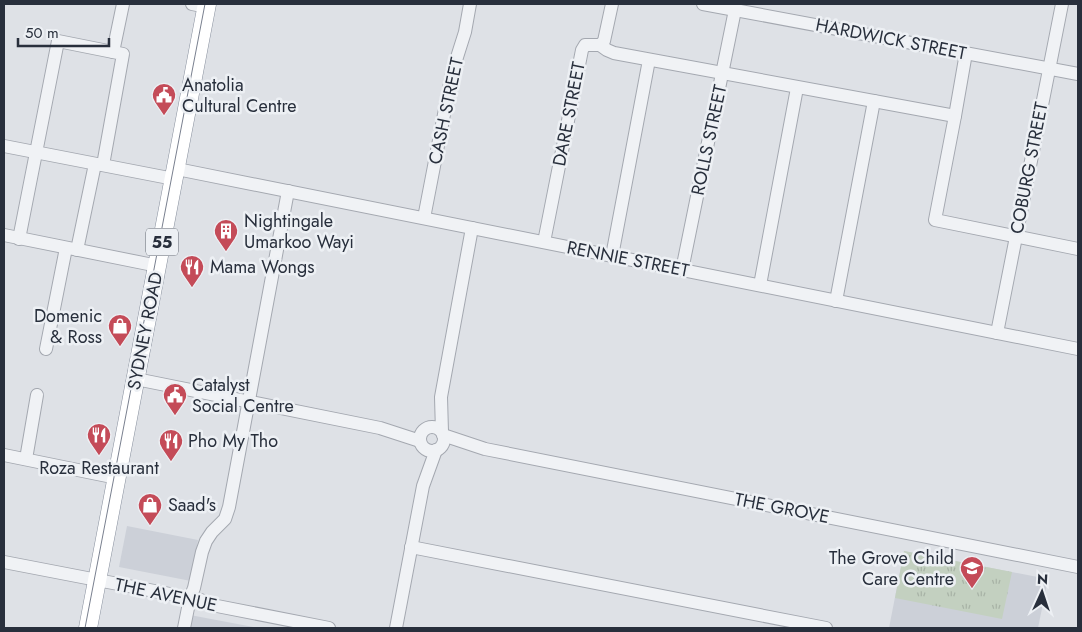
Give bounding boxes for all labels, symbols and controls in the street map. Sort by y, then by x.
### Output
street label: HARDWICK STREET [813,12,969,66]
scale bar [18,15,109,47]
text: 50 m [25,22,59,44]
street label: CASH STREET [422,55,470,167]
street label: DARE STREET [546,59,592,168]
place label: Anatolia Cultural Centre [182,72,297,119]
public building icon: Anatolia Cultural Centre [151,82,177,116]
street label: ROLLS STREET [685,82,734,198]
street label: COBURG STREET [1003,99,1055,236]
place label: Nightingale Umarkoo Wayi [244,208,354,255]
building icon: Nightingale Umarkoo Wayi [213,218,239,252]
road number: 55 [146,228,178,256]
street label: RENNIE STREET [565,234,692,284]
restaurant icon: Mama Wongs [179,254,205,288]
place label: Mama Wongs [210,254,315,280]
street label: SYDNEY ROAD [121,270,169,392]
place label: Domenic & Ross [34,303,102,350]
shop icon: Domenic & Ross [107,313,133,347]
place label: Catalyst Social Centre [192,372,294,419]
public building icon: Catalyst Social Centre [162,382,188,416]
restaurant icon: Roza Restaurant [86,422,112,456]
restaurant icon: Pho My Tho [158,428,184,462]
place label: Pho My Tho [188,428,278,454]
place label: Roza Restaurant [39,455,159,481]
street label: THE GROVE [732,486,832,530]
shop icon: Saad's [137,492,163,526]
place label: Saad's [168,492,216,518]
place label: The Grove Child Care Centre [829,545,954,592]
school or university icon: The Grove Child Care Centre [959,555,985,589]
north arrow [1017,567,1067,617]
text: N [1037,569,1049,589]
street label: THE AVENUE [113,572,219,618]

